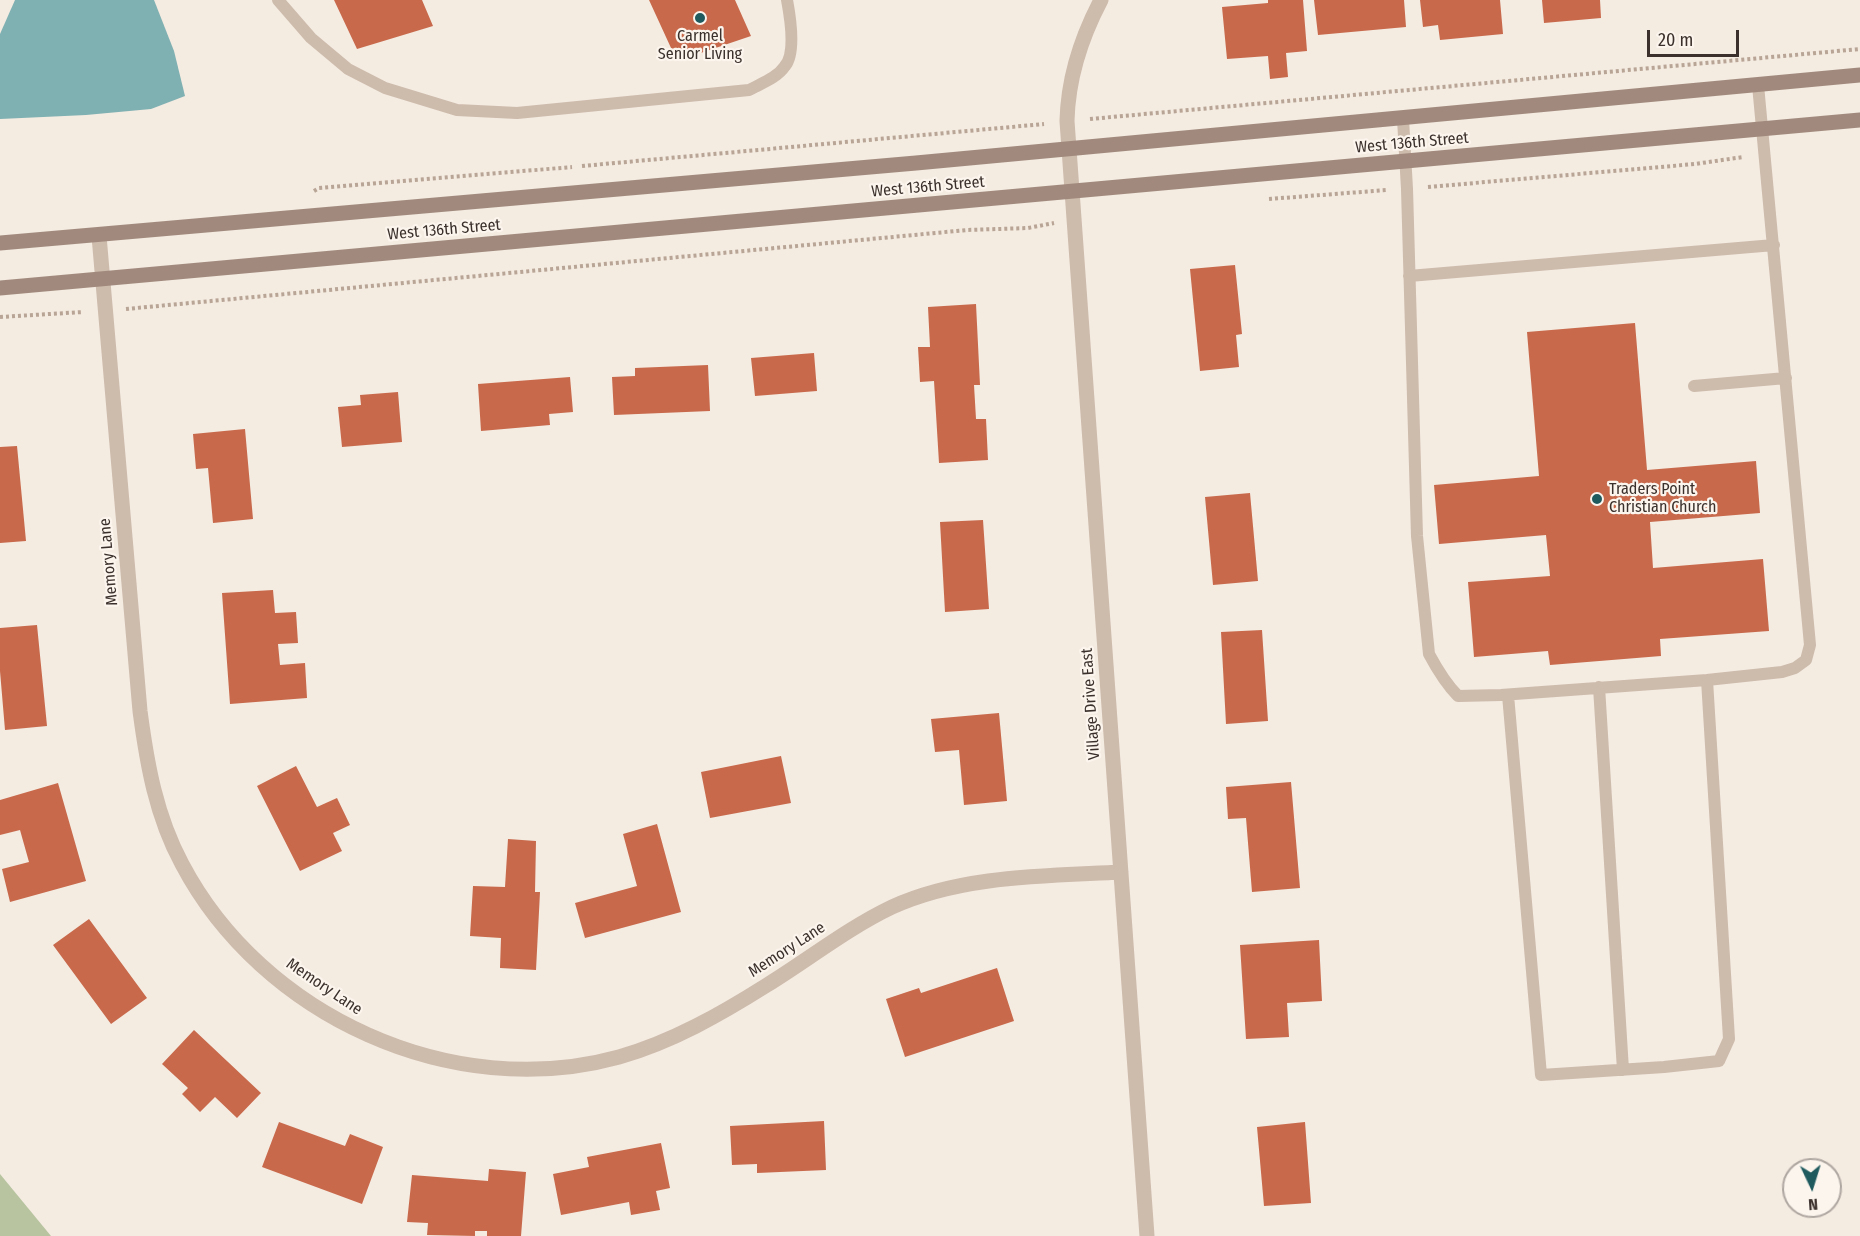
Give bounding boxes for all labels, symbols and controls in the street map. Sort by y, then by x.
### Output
marker: Carmel Senior Living [693,11,707,25]
scale bar [1650,18,1742,56]
place label: Carmel Senior Living [658,27,742,65]
text: 20 m [1658,29,1693,51]
street label: West 136th Street [1355,128,1469,158]
street label: West 136th Street [871,172,985,202]
street label: West 136th Street [387,215,501,245]
place label: Traders Point Christian Church [1609,480,1716,518]
marker: Traders Point Christian Church [1590,492,1604,506]
street label: Memory Lane [96,518,122,606]
street label: Village Drive East [1078,648,1104,760]
street label: Memory Lane [745,918,829,982]
street label: Memory Lane [282,955,366,1019]
north arrow [1782,1158,1842,1218]
text: N [1808,1195,1819,1214]

